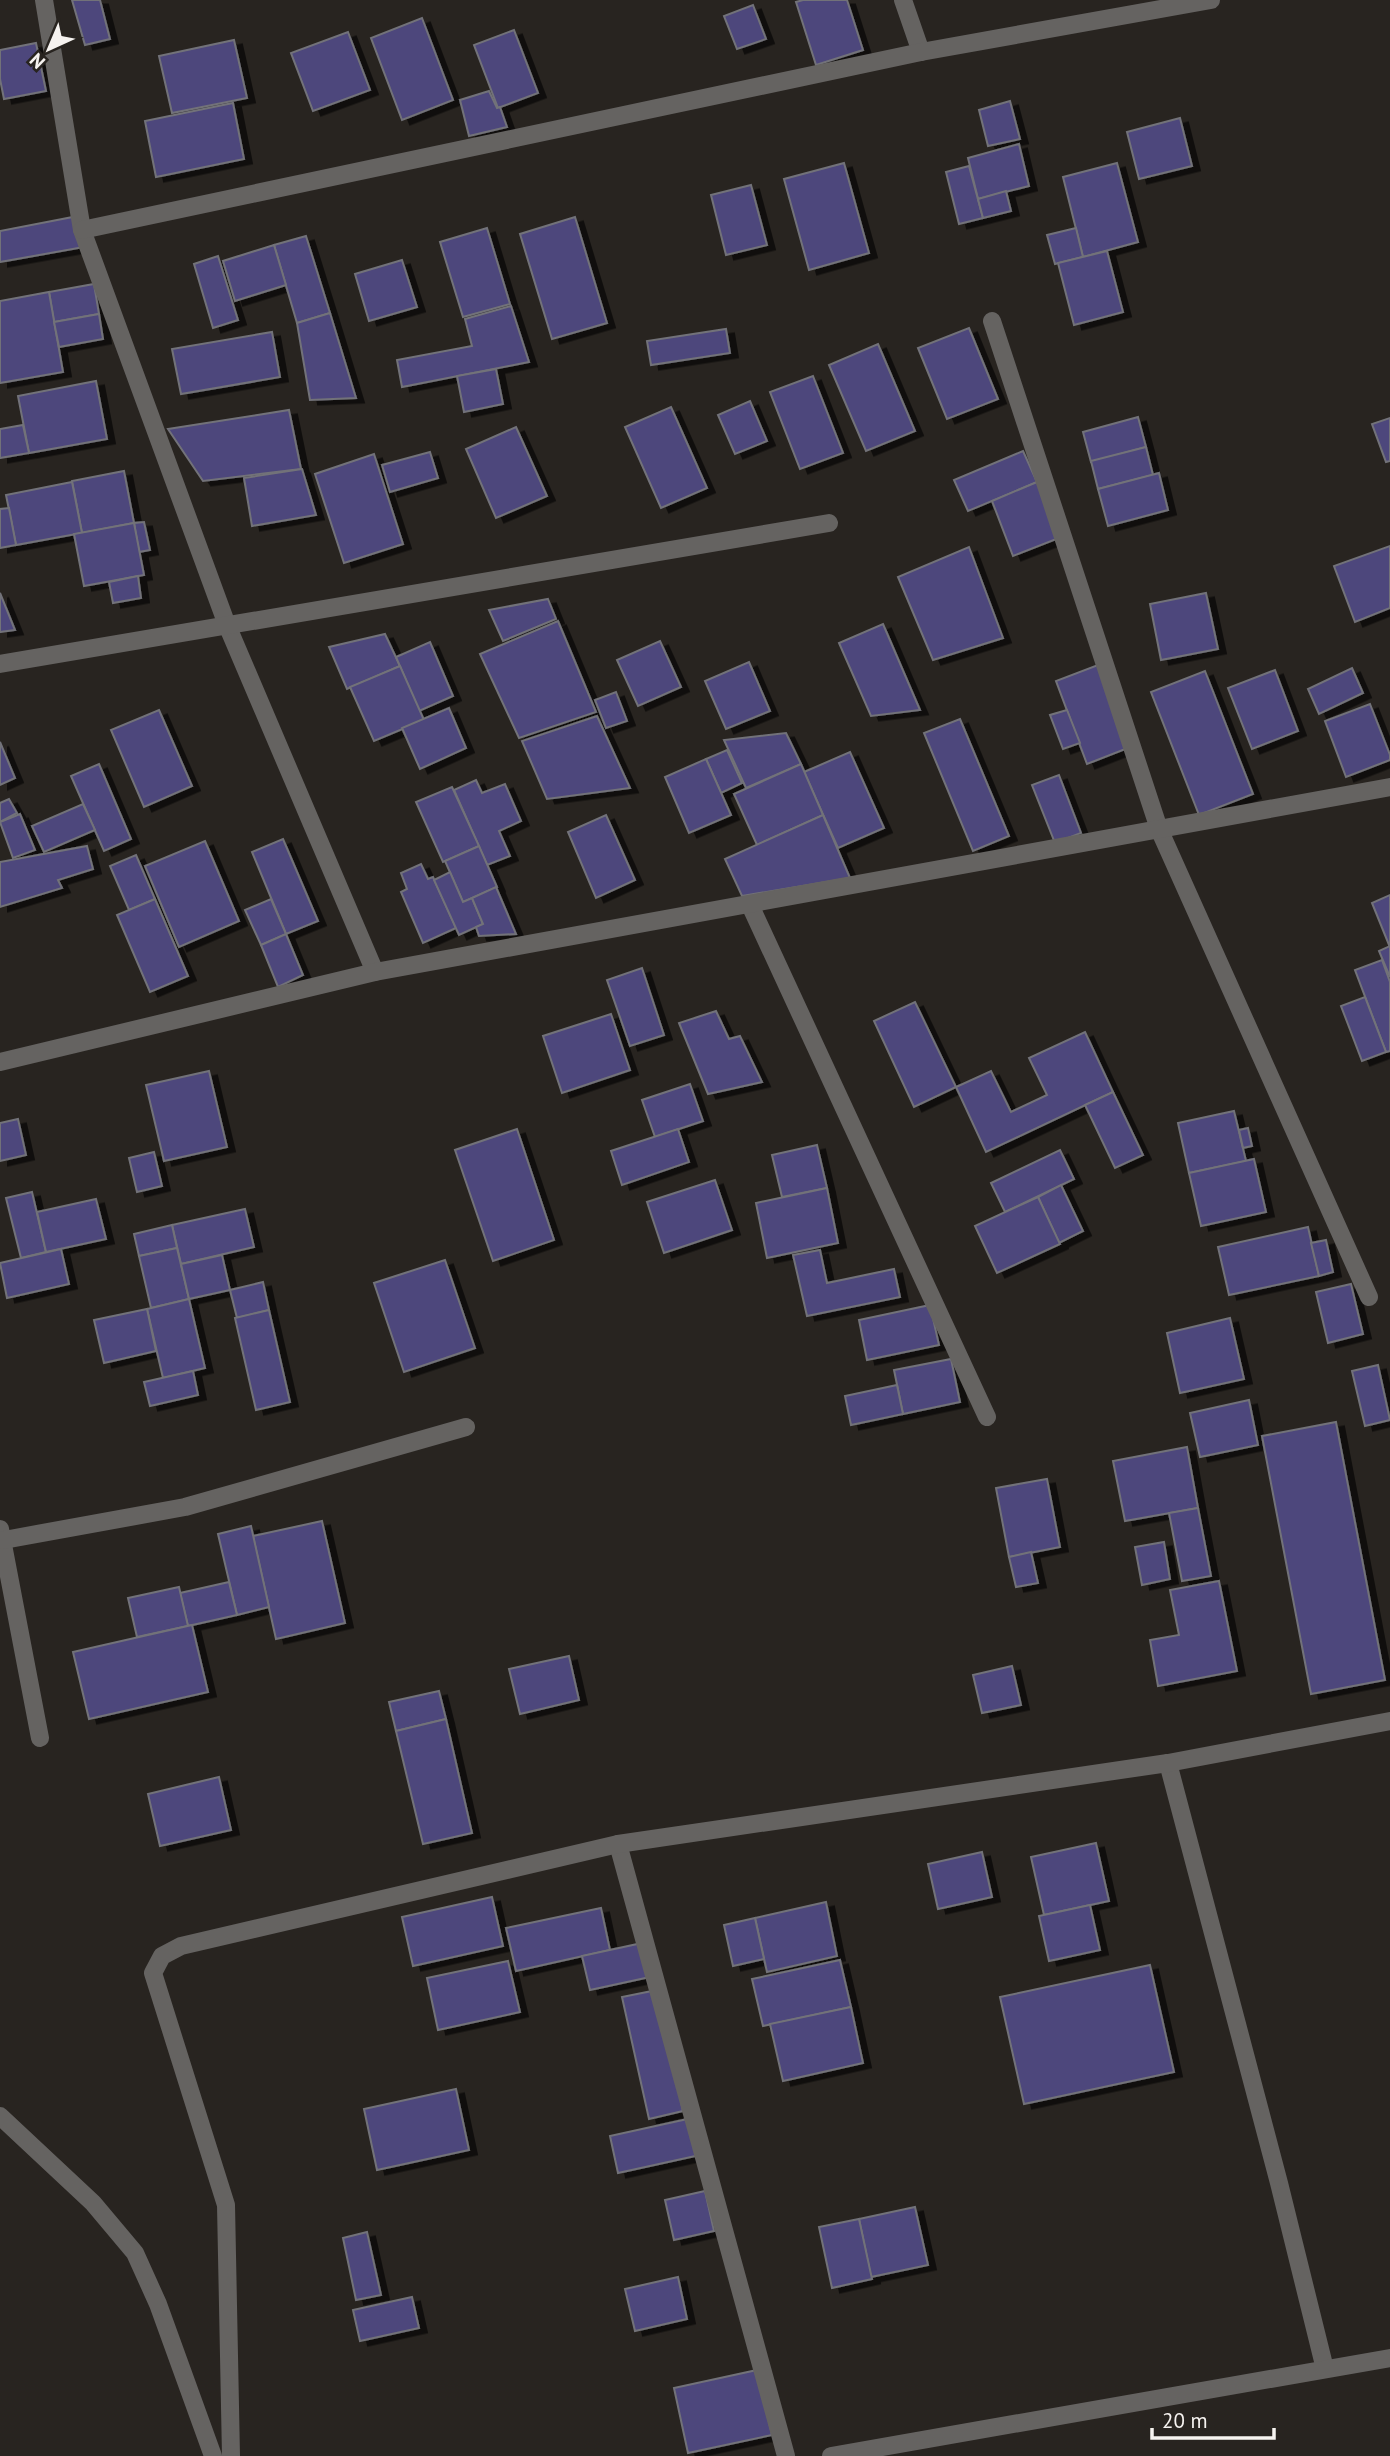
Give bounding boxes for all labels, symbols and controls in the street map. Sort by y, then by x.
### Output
north arrow [14,14,84,84]
text: N [24,48,50,74]
scale bar [1152,2396,1274,2440]
text: 20 m [1162,2407,1208,2434]

